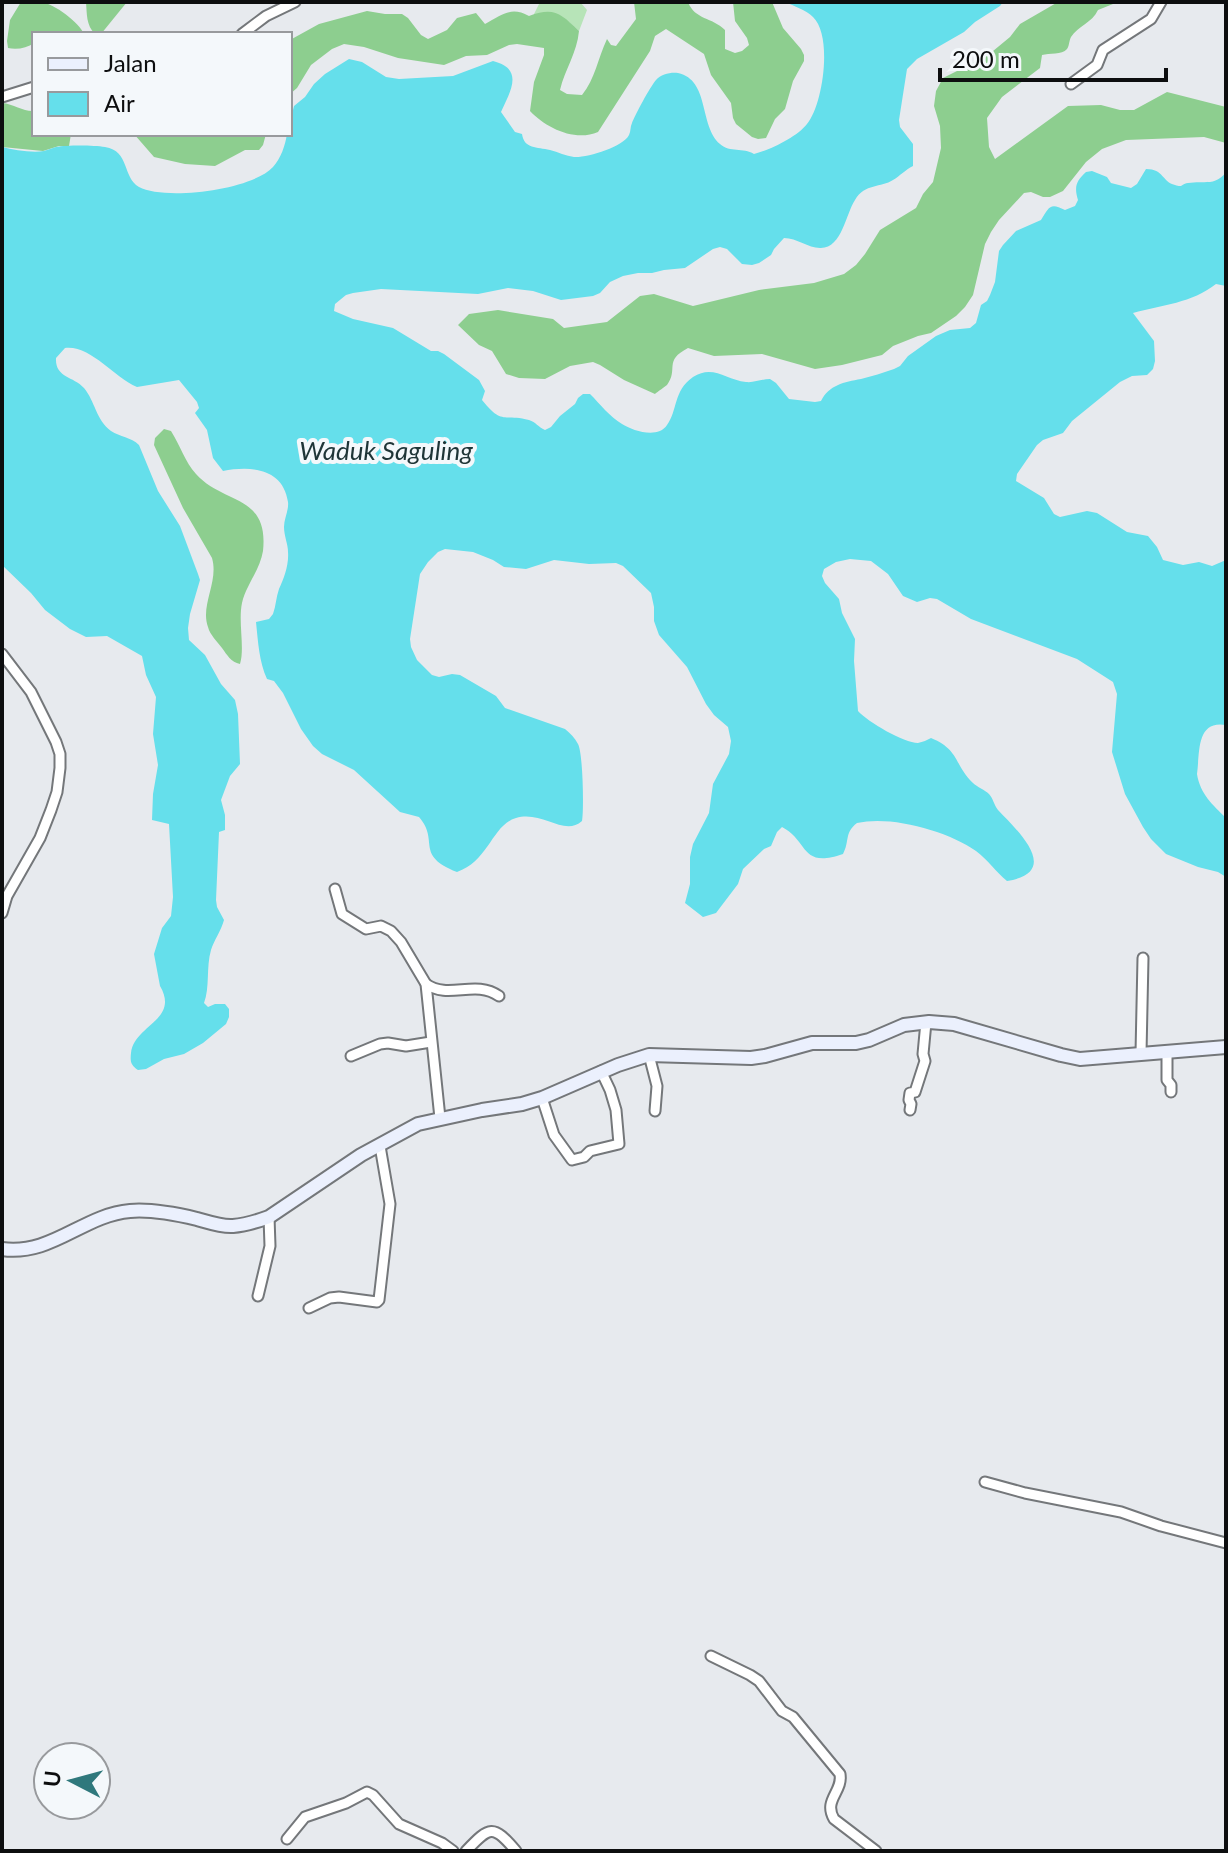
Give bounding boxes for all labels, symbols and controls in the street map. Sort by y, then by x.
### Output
legend [32,32,292,136]
scale bar [940,32,1166,82]
text: 200 m [952,44,1020,73]
text: Jalan [104,48,157,77]
text: Air [104,88,135,117]
water label: Waduk Saguling [299,434,473,466]
north arrow [32,1741,112,1821]
text: U [37,1769,66,1788]

